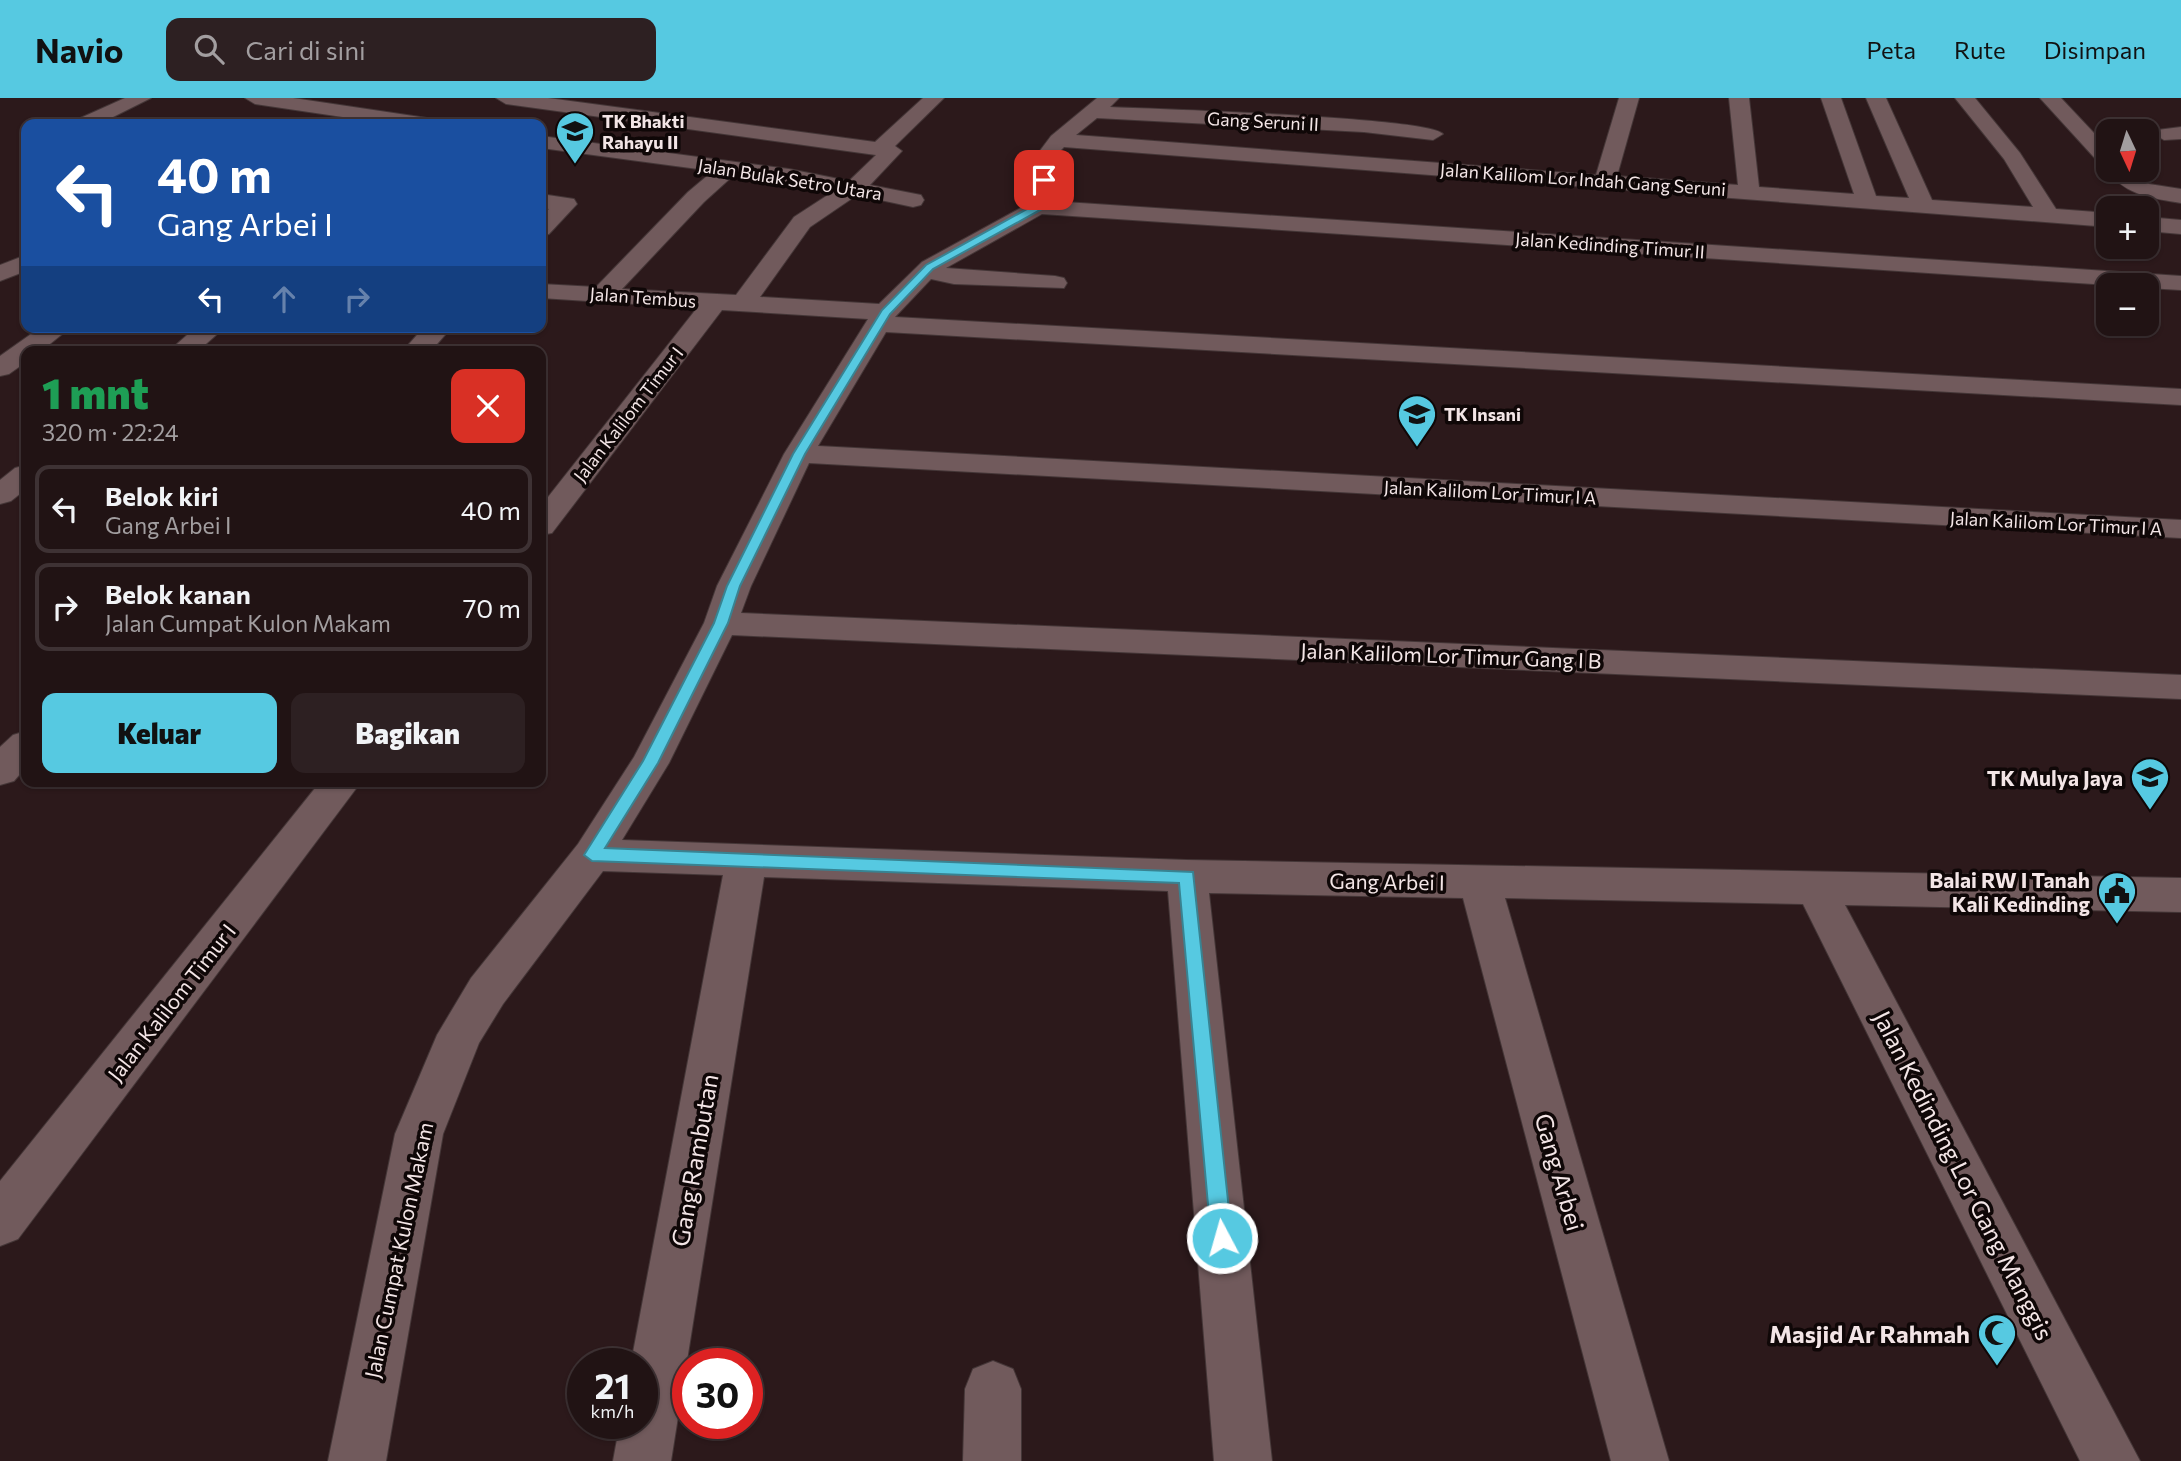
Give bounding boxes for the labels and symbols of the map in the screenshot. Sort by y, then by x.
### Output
street label: Gang Seruni II [1207,107,1319,135]
school or university icon: TK Bhakti Rahayu II [554,110,596,165]
place label: TK Bhakti Rahayu II [602,110,684,153]
north arrow [2096,119,2160,182]
pin [1014,150,1074,210]
street label: Jalan Bulak Setro Utara [696,154,884,204]
street label: Jalan Kalilom Lor Indah Gang Seruni [1439,158,1727,200]
street label: Jalan Kedinding Timur II [1515,227,1705,263]
street label: Jalan Tembus [589,282,697,312]
street label: Jalan Kalilom Timur I [568,342,688,486]
school or university icon: TK Insani [1396,393,1438,448]
place label: TK Insani [1444,403,1521,425]
street label: Jalan Kalilom Lor Timur I A [1383,475,1597,509]
street label: Jalan Kalilom Lor Timur I A [1949,506,2163,540]
street label: Jalan Kalilom Lor Timur Gang I B [1300,637,1602,673]
school or university icon: TK Mulya Jaya [2129,756,2171,811]
place label: TK Mulya Jaya [1987,765,2123,790]
street label: Gang Arbei I [1329,867,1445,895]
place label: Balai RW I Tanah Kali Kedinding [1929,867,2090,916]
public building icon: Balai RW I Tanah Kali Kedinding [2096,870,2138,925]
street label: Jalan Kalilom Timur I [102,918,240,1086]
street label: Jalan Kedinding Lor Gang Manggis [1868,1006,2060,1344]
street label: Gang Rambutan [665,1071,723,1249]
street label: Gang Arbei [1529,1110,1591,1234]
street label: Jalan Cumpat Kulon Makam [359,1120,437,1380]
position arrow [1185,1201,1259,1275]
mosque icon: Masjid Ar Rahmah [1976,1312,2018,1367]
place label: Masjid Ar Rahmah [1769,1319,1970,1348]
speed limit sign: 30 [672,1348,763,1439]

